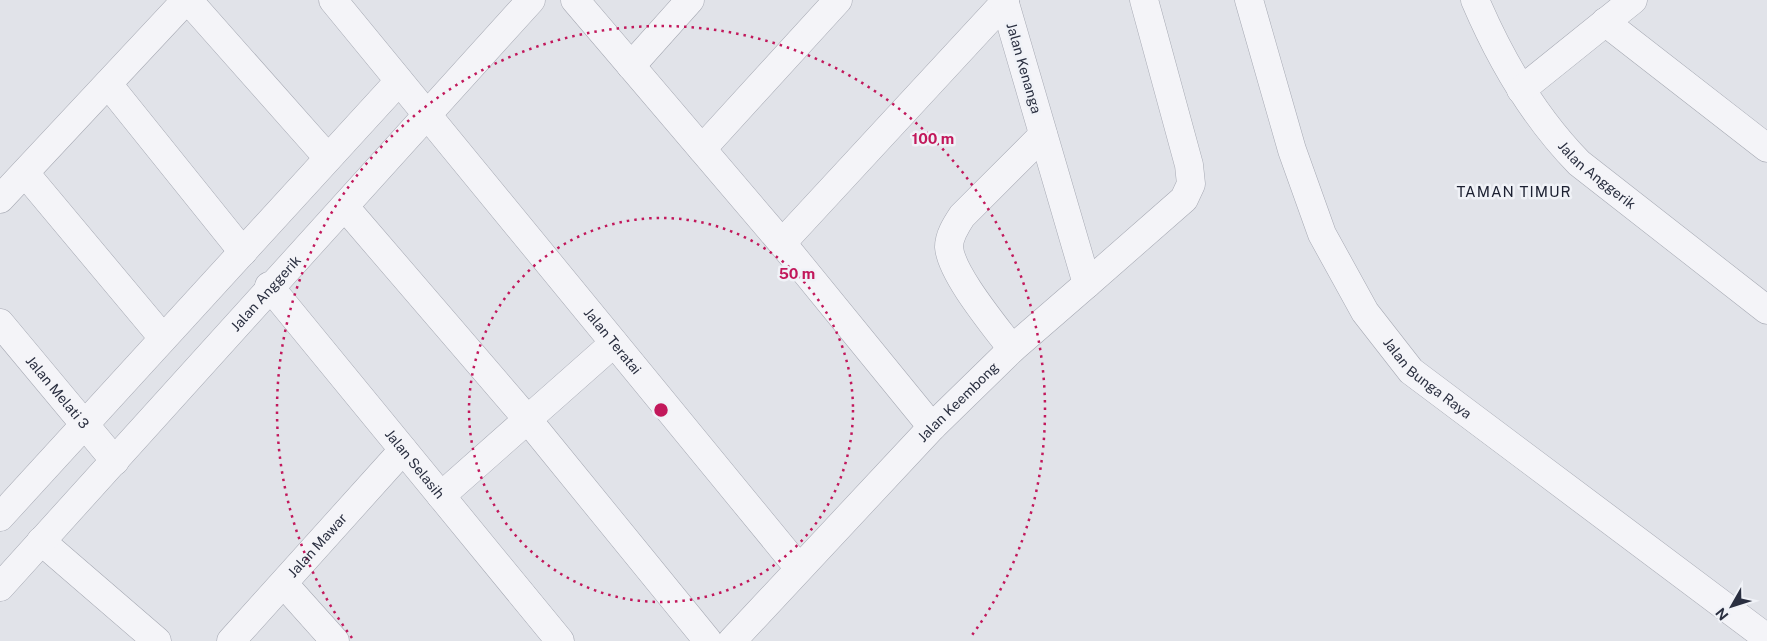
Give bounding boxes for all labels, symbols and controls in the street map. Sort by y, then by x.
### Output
street label: Jalan Kenanga [1003,21,1045,115]
text: 100 m [912,130,954,147]
street label: Jalan Anggerik [1555,138,1639,212]
district label: TAMAN TIMUR [1456,183,1572,200]
street label: Jalan Anggerik [227,252,304,334]
text: 50 m [779,265,815,282]
street label: Jalan Teratai [581,305,645,377]
street label: Jalan Bunga Raya [1380,334,1475,422]
street label: Jalan Melati 3 [23,353,93,432]
street label: Jalan Keembong [914,359,1002,445]
centre of rings [652,401,670,419]
street label: Jalan Selasih [382,426,448,502]
street label: Jalan Mawar [284,510,350,580]
north arrow [1707,581,1757,631]
text: N [1712,605,1732,623]

